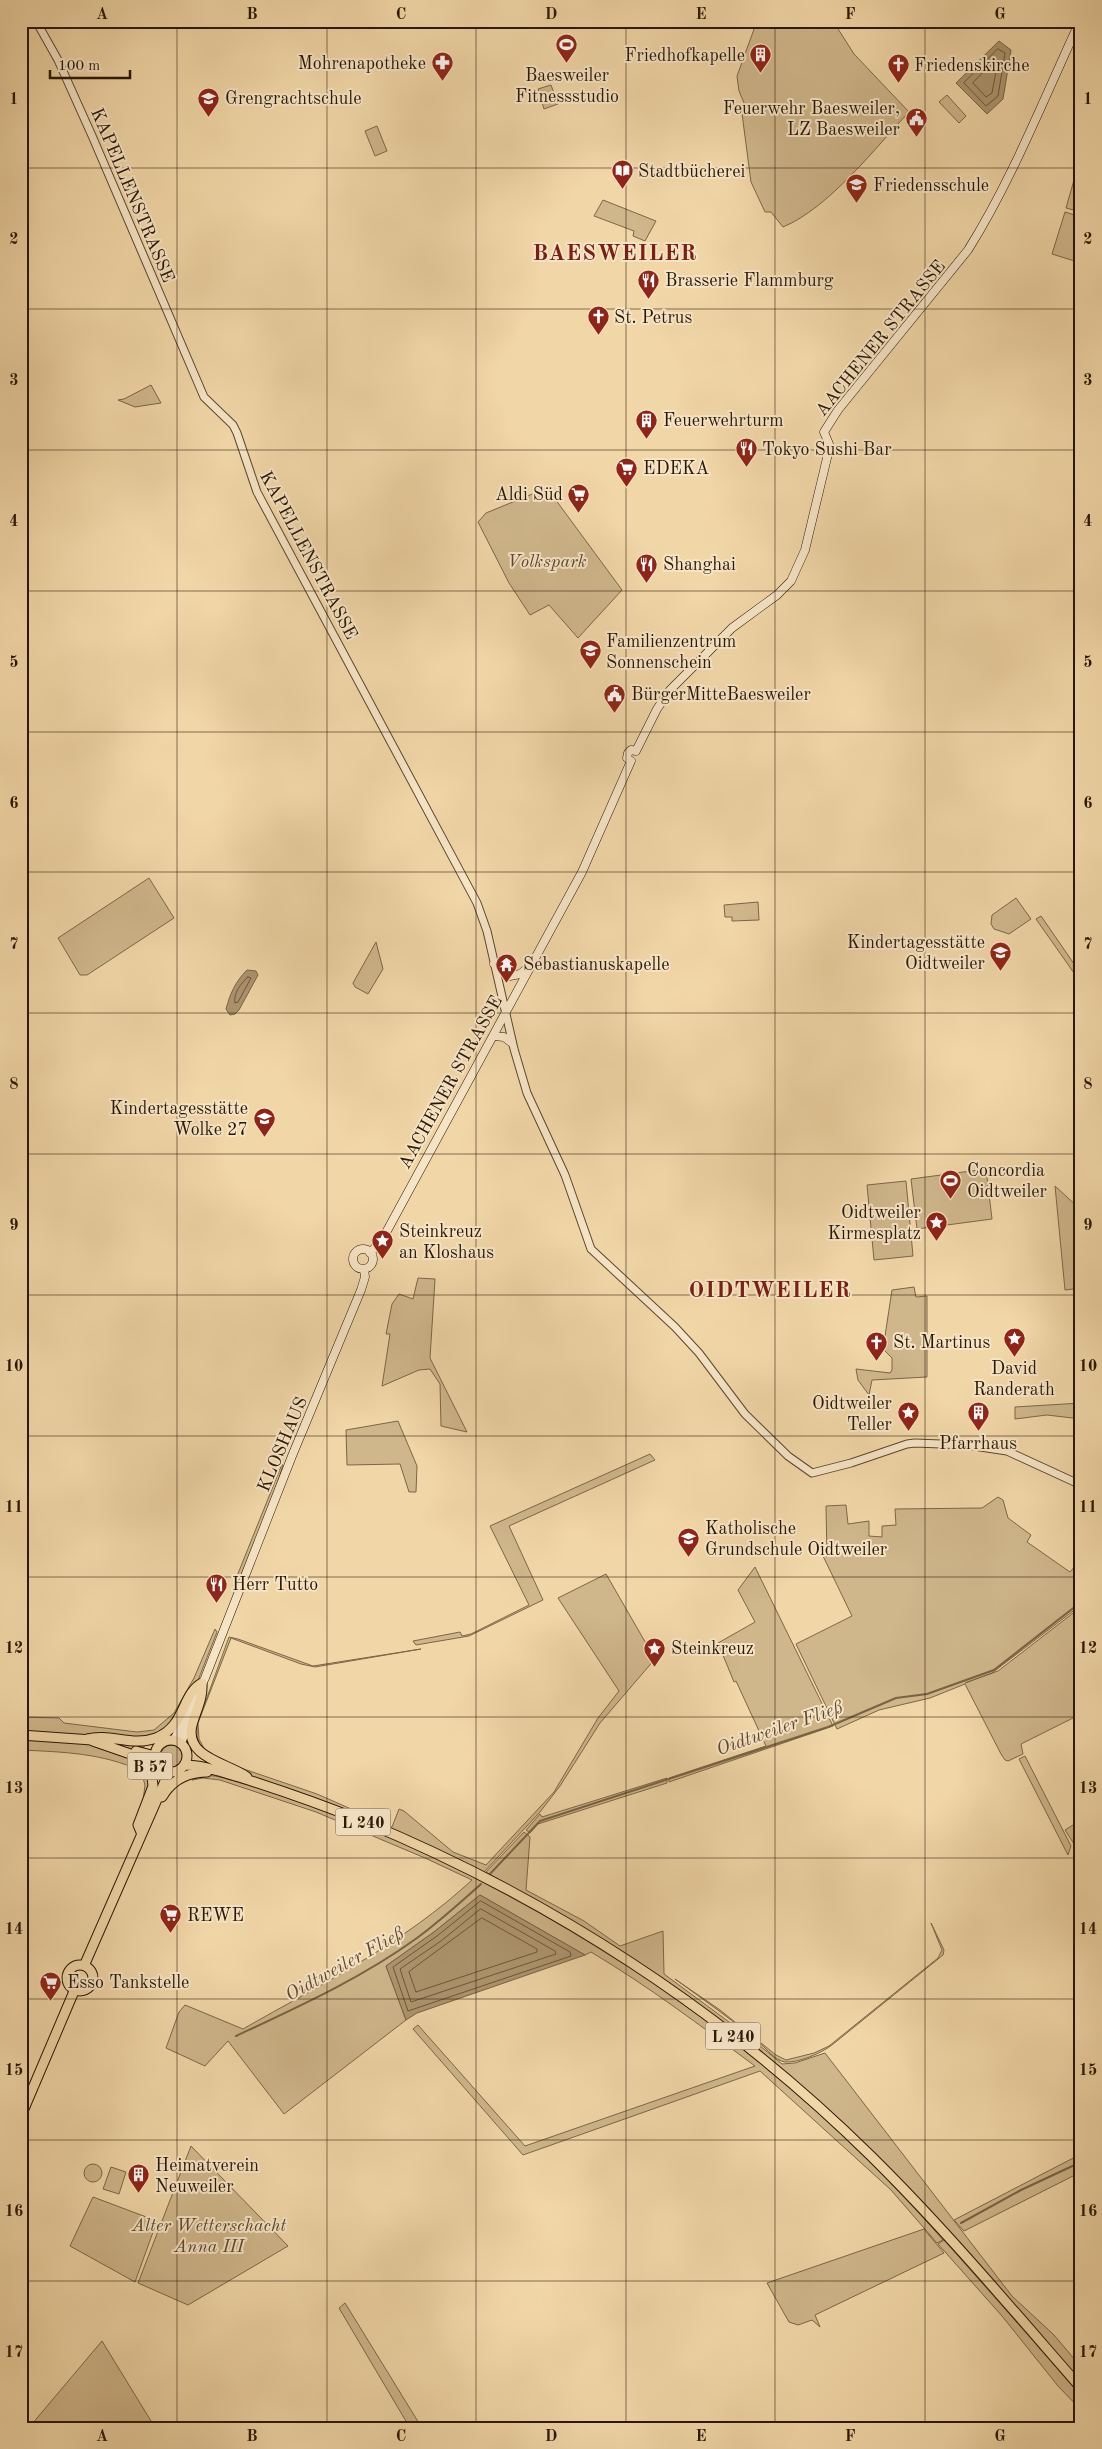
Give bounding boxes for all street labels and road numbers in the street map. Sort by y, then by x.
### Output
street label: KAPELLENSTRASSE [87,105,177,285]
street label: AACHENER STRASSE [812,257,949,420]
street label: KAPELLENSTRASSE [256,468,360,643]
street label: AACHENER STRASSE [396,993,506,1172]
street label: KLOSHAUS [255,1394,311,1494]
road number: B 57 [128,1752,172,1780]
road number: L 240 [336,1808,390,1835]
road number: L 240 [706,2022,760,2050]

